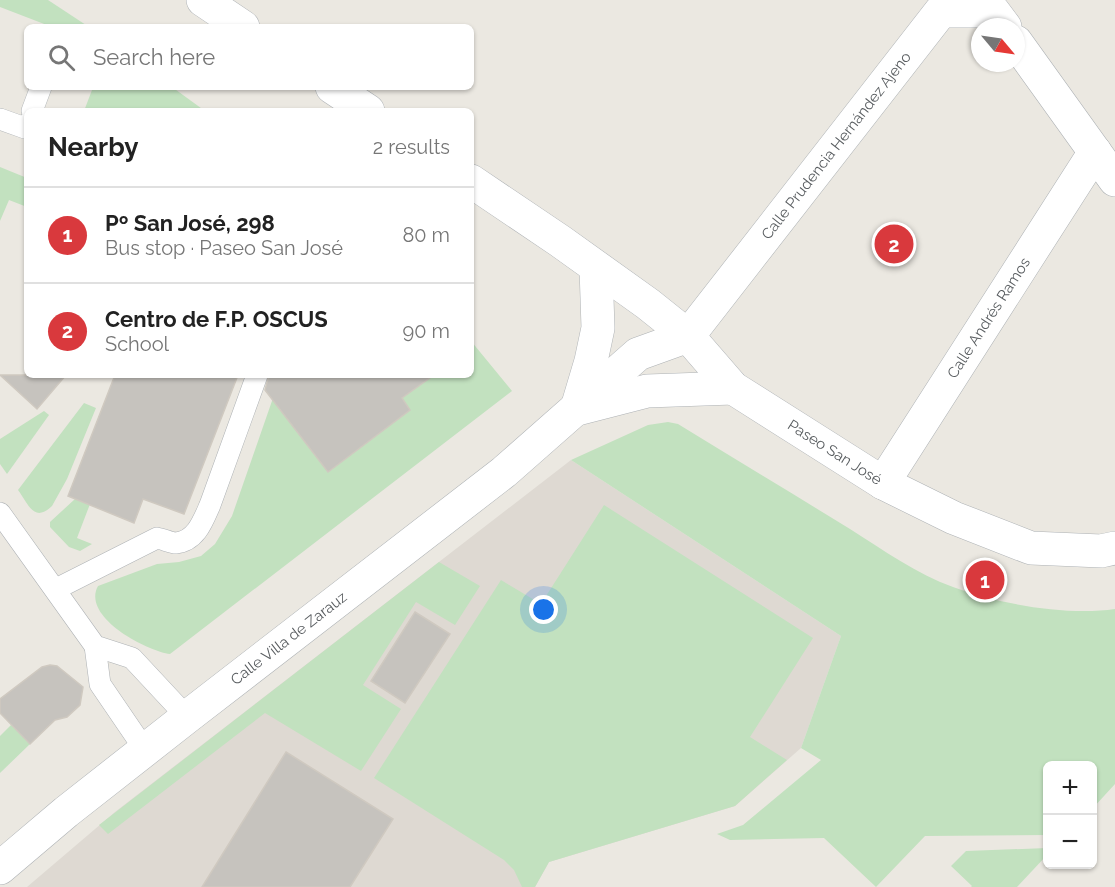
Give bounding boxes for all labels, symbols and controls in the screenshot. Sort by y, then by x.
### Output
north arrow [971,18,1025,72]
search box [24,24,474,90]
icon: search [45,41,78,74]
text: Search here [93,44,215,70]
street label: Calle Prudencia Hernández Ajeno [758,48,915,243]
text: Nearby [48,132,138,162]
text: 2 results [373,135,450,159]
text: Pº San José, 298 [105,210,275,236]
pin: 2 [874,222,914,266]
text: 1 [63,223,72,247]
text: 80 m [402,223,450,247]
text: Bus stop · Paseo San José [105,236,343,260]
street label: Calle Andrés Ramos [943,254,1034,382]
text: Centro de F.P. OSCUS [105,306,328,332]
text: 2 [62,319,73,343]
text: 90 m [403,319,450,343]
text: School [105,332,169,356]
street label: Paseo San José [784,416,885,489]
pin: 1 [966,558,1004,602]
street label: Calle Villa de Zarauz [227,588,350,689]
your location [529,595,558,624]
map controls [1043,761,1097,869]
button: + [1043,761,1097,815]
button: − [1043,815,1097,869]

